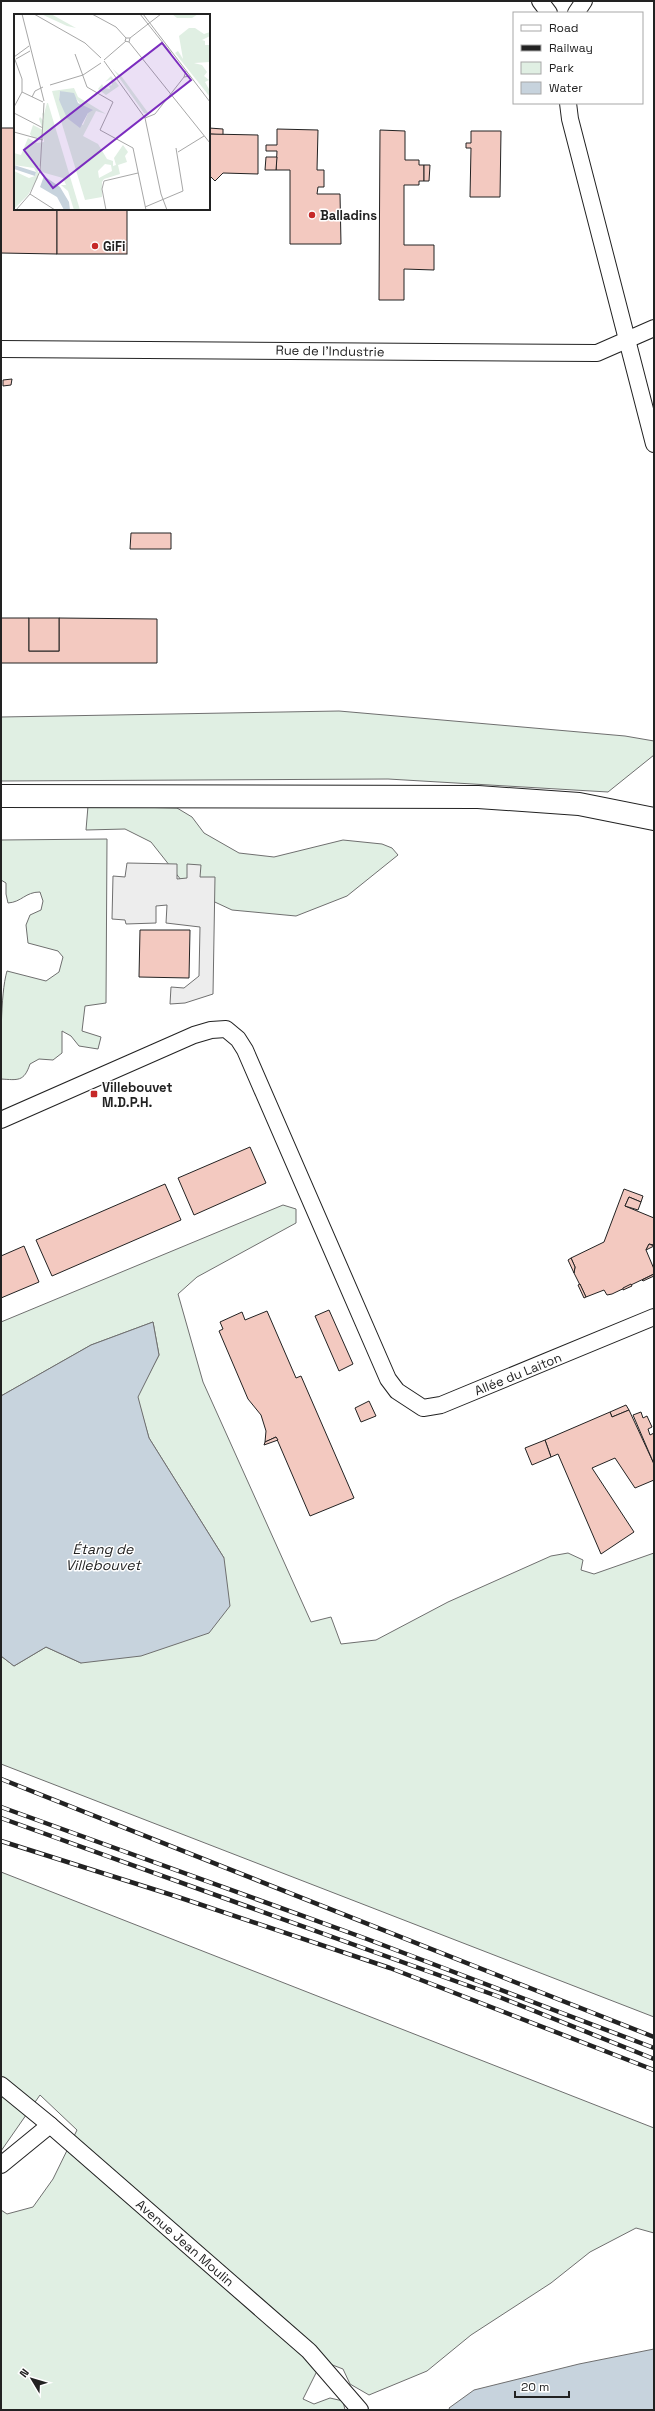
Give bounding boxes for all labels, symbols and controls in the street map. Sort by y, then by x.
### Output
legend [513,12,643,104]
inset map [14,14,210,210]
text: Road [549,20,578,36]
text: Railway [549,40,593,56]
text: Park [549,60,574,76]
text: Water [549,80,583,96]
place label: Balladins [320,207,377,224]
marker: Balladins [307,210,317,220]
place label: GiFi [103,238,125,255]
marker: GiFi [90,241,100,251]
street label: Rue de l'Industrie [275,342,385,360]
place label: Villebouvet M.D.P.H. [102,1079,172,1111]
marker: Villebouvet M.D.P.H. [89,1089,99,1099]
street label: Allée du Laiton [472,1349,564,1399]
water label: Étang de Villebouvet [65,1540,142,1574]
street label: Avenue Jean Moulin [132,2196,238,2290]
north arrow [12,2359,52,2399]
text: N [16,2366,32,2380]
scale bar [515,2373,569,2399]
text: 20 m [521,2379,549,2395]

